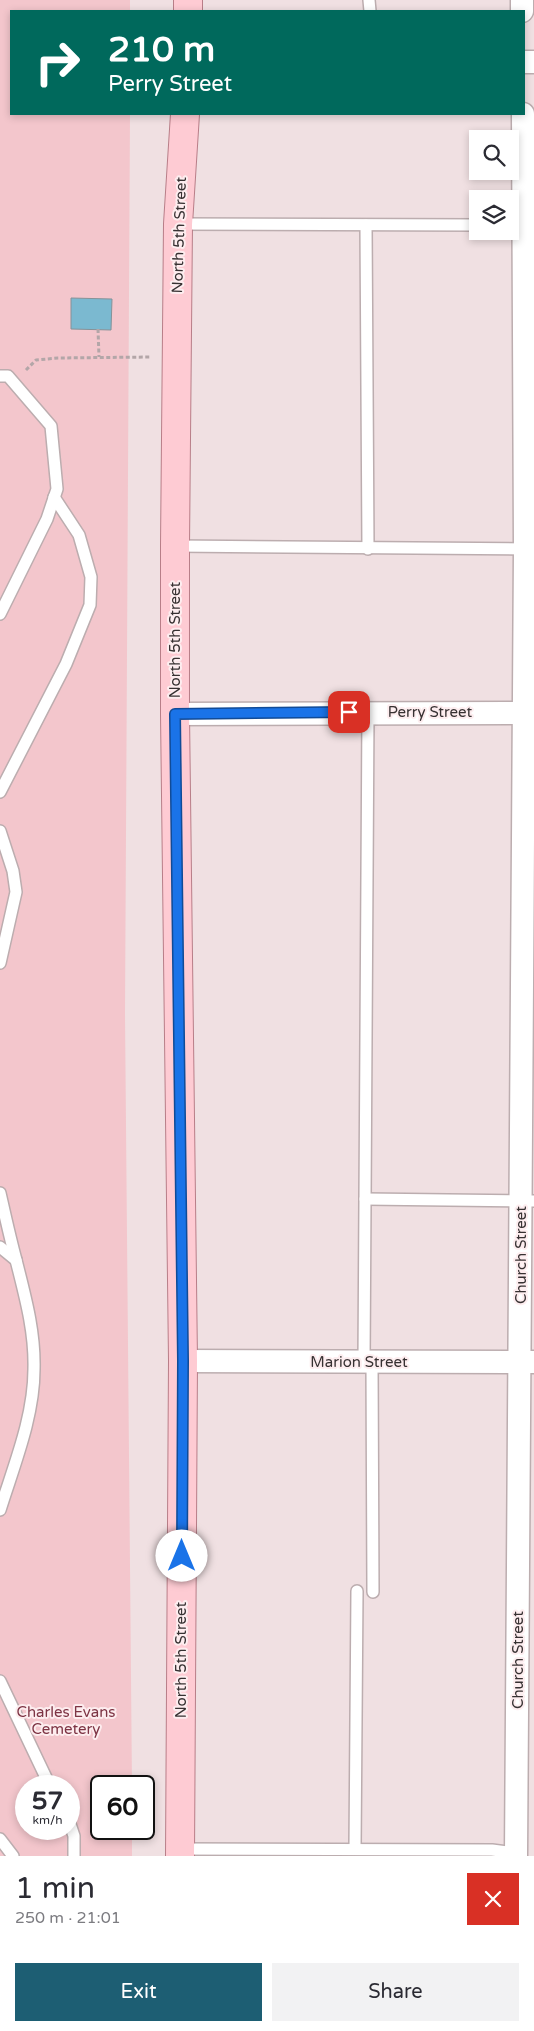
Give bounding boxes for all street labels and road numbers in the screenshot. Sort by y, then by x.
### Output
street label: North 5th Street [168,176,190,294]
street label: North 5th Street [166,581,184,698]
street label: Perry Street [388,703,473,721]
street label: Church Street [512,1206,530,1304]
street label: Marion Street [310,1353,408,1371]
street label: North 5th Street [172,1601,190,1718]
street label: Church Street [509,1611,527,1709]

